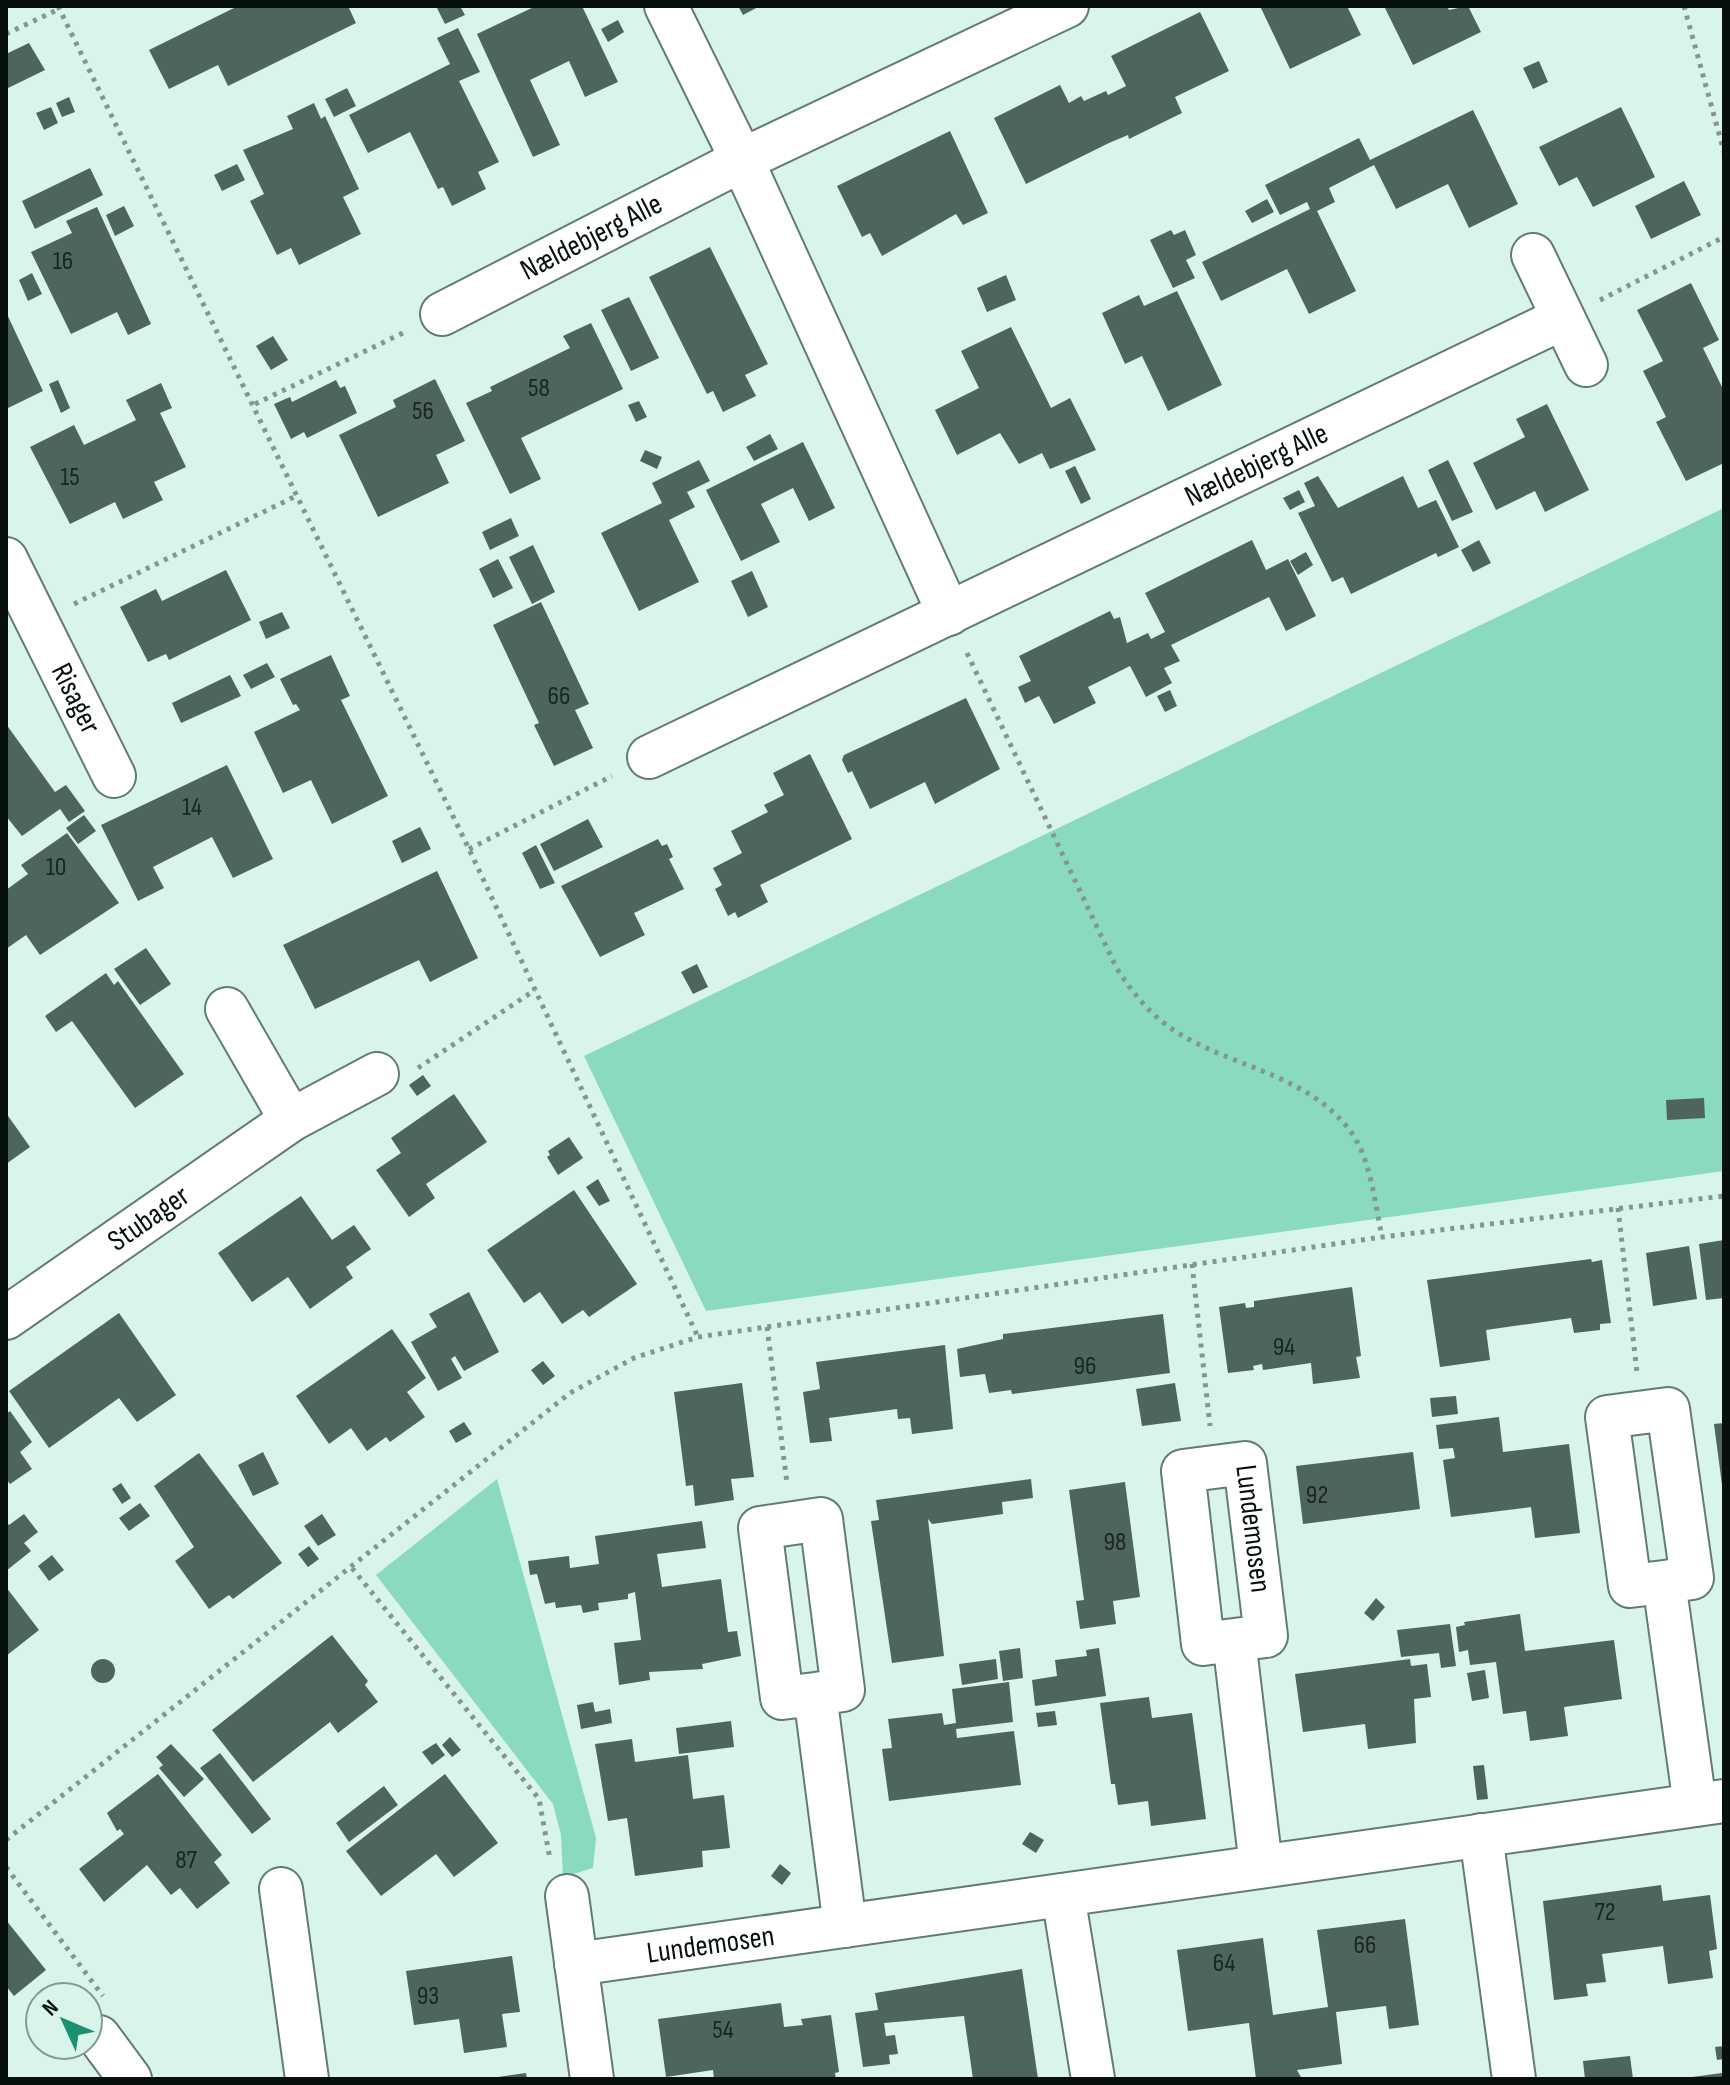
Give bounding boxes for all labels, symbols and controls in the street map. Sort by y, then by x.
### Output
street label: Nældebjerg Alle [515,186,668,289]
house number: 16 [53,246,73,277]
house number: 58 [528,373,550,404]
house number: 56 [412,396,434,427]
street label: Nældebjerg Alle [1179,416,1334,515]
house number: 15 [60,462,80,493]
street label: Risager [43,657,108,740]
house number: 66 [548,681,570,712]
house number: 14 [182,792,202,823]
house number: 10 [46,852,66,883]
street label: Stubager [101,1178,197,1259]
house number: 94 [1273,1332,1295,1363]
house number: 96 [1074,1351,1096,1382]
street label: Lundemosen [1227,1463,1279,1595]
house number: 92 [1306,1480,1328,1511]
house number: 98 [1104,1527,1126,1558]
house number: 87 [175,1845,197,1876]
house number: 72 [1594,1897,1616,1928]
street label: Lundemosen [645,1918,777,1972]
house number: 66 [1354,1930,1376,1961]
house number: 64 [1213,1948,1235,1979]
north arrow [24,1981,104,2061]
house number: 93 [417,1981,439,2012]
text: N [37,1995,64,2022]
house number: 54 [712,2015,734,2046]

